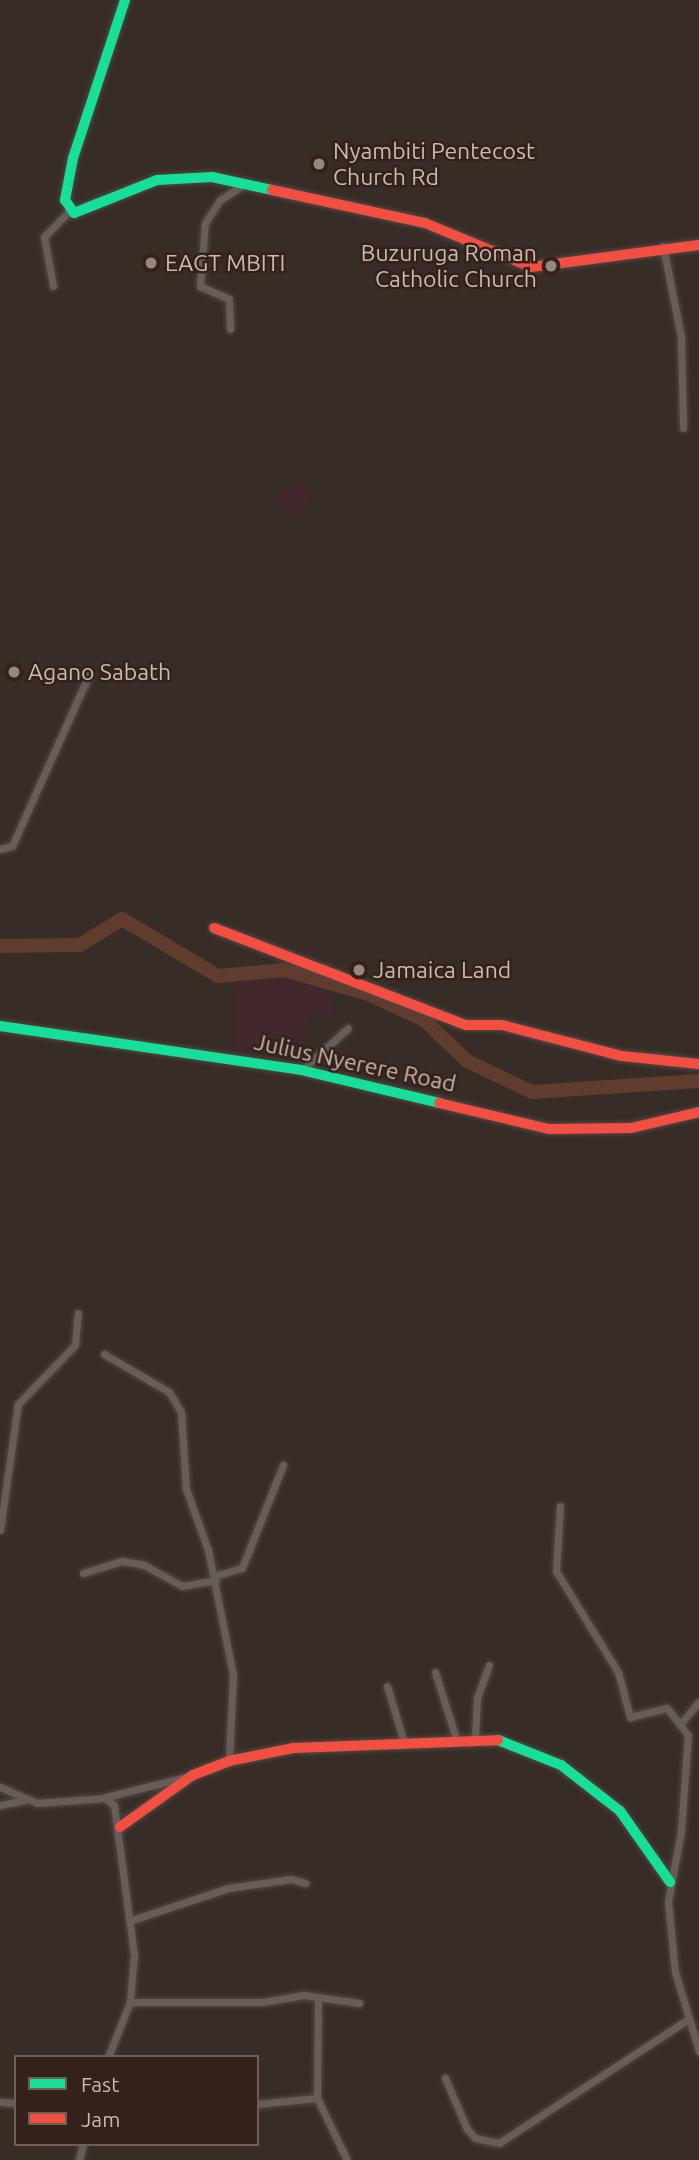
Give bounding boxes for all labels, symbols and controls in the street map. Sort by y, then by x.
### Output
place label: Nyambiti Pentecost Church Rd [333,137,535,191]
marker: Nyambiti Pentecost Church Rd [311,156,327,172]
place label: Buzuruga Roman Catholic Church [361,239,537,293]
place label: EAGT MBITI [165,249,285,277]
marker: EAGT MBITI [143,255,159,271]
marker: Buzuruga Roman Catholic Church [543,258,559,274]
place label: Agano Sabath [28,658,171,686]
marker: Agano Sabath [6,664,22,680]
place label: Jamaica Land [373,956,511,984]
marker: Jamaica Land [351,962,367,978]
street label: Julius Nyerere Road [252,1028,458,1098]
legend [14,2055,259,2146]
text: Fast [81,2072,119,2096]
text: Jam [81,2107,120,2131]

